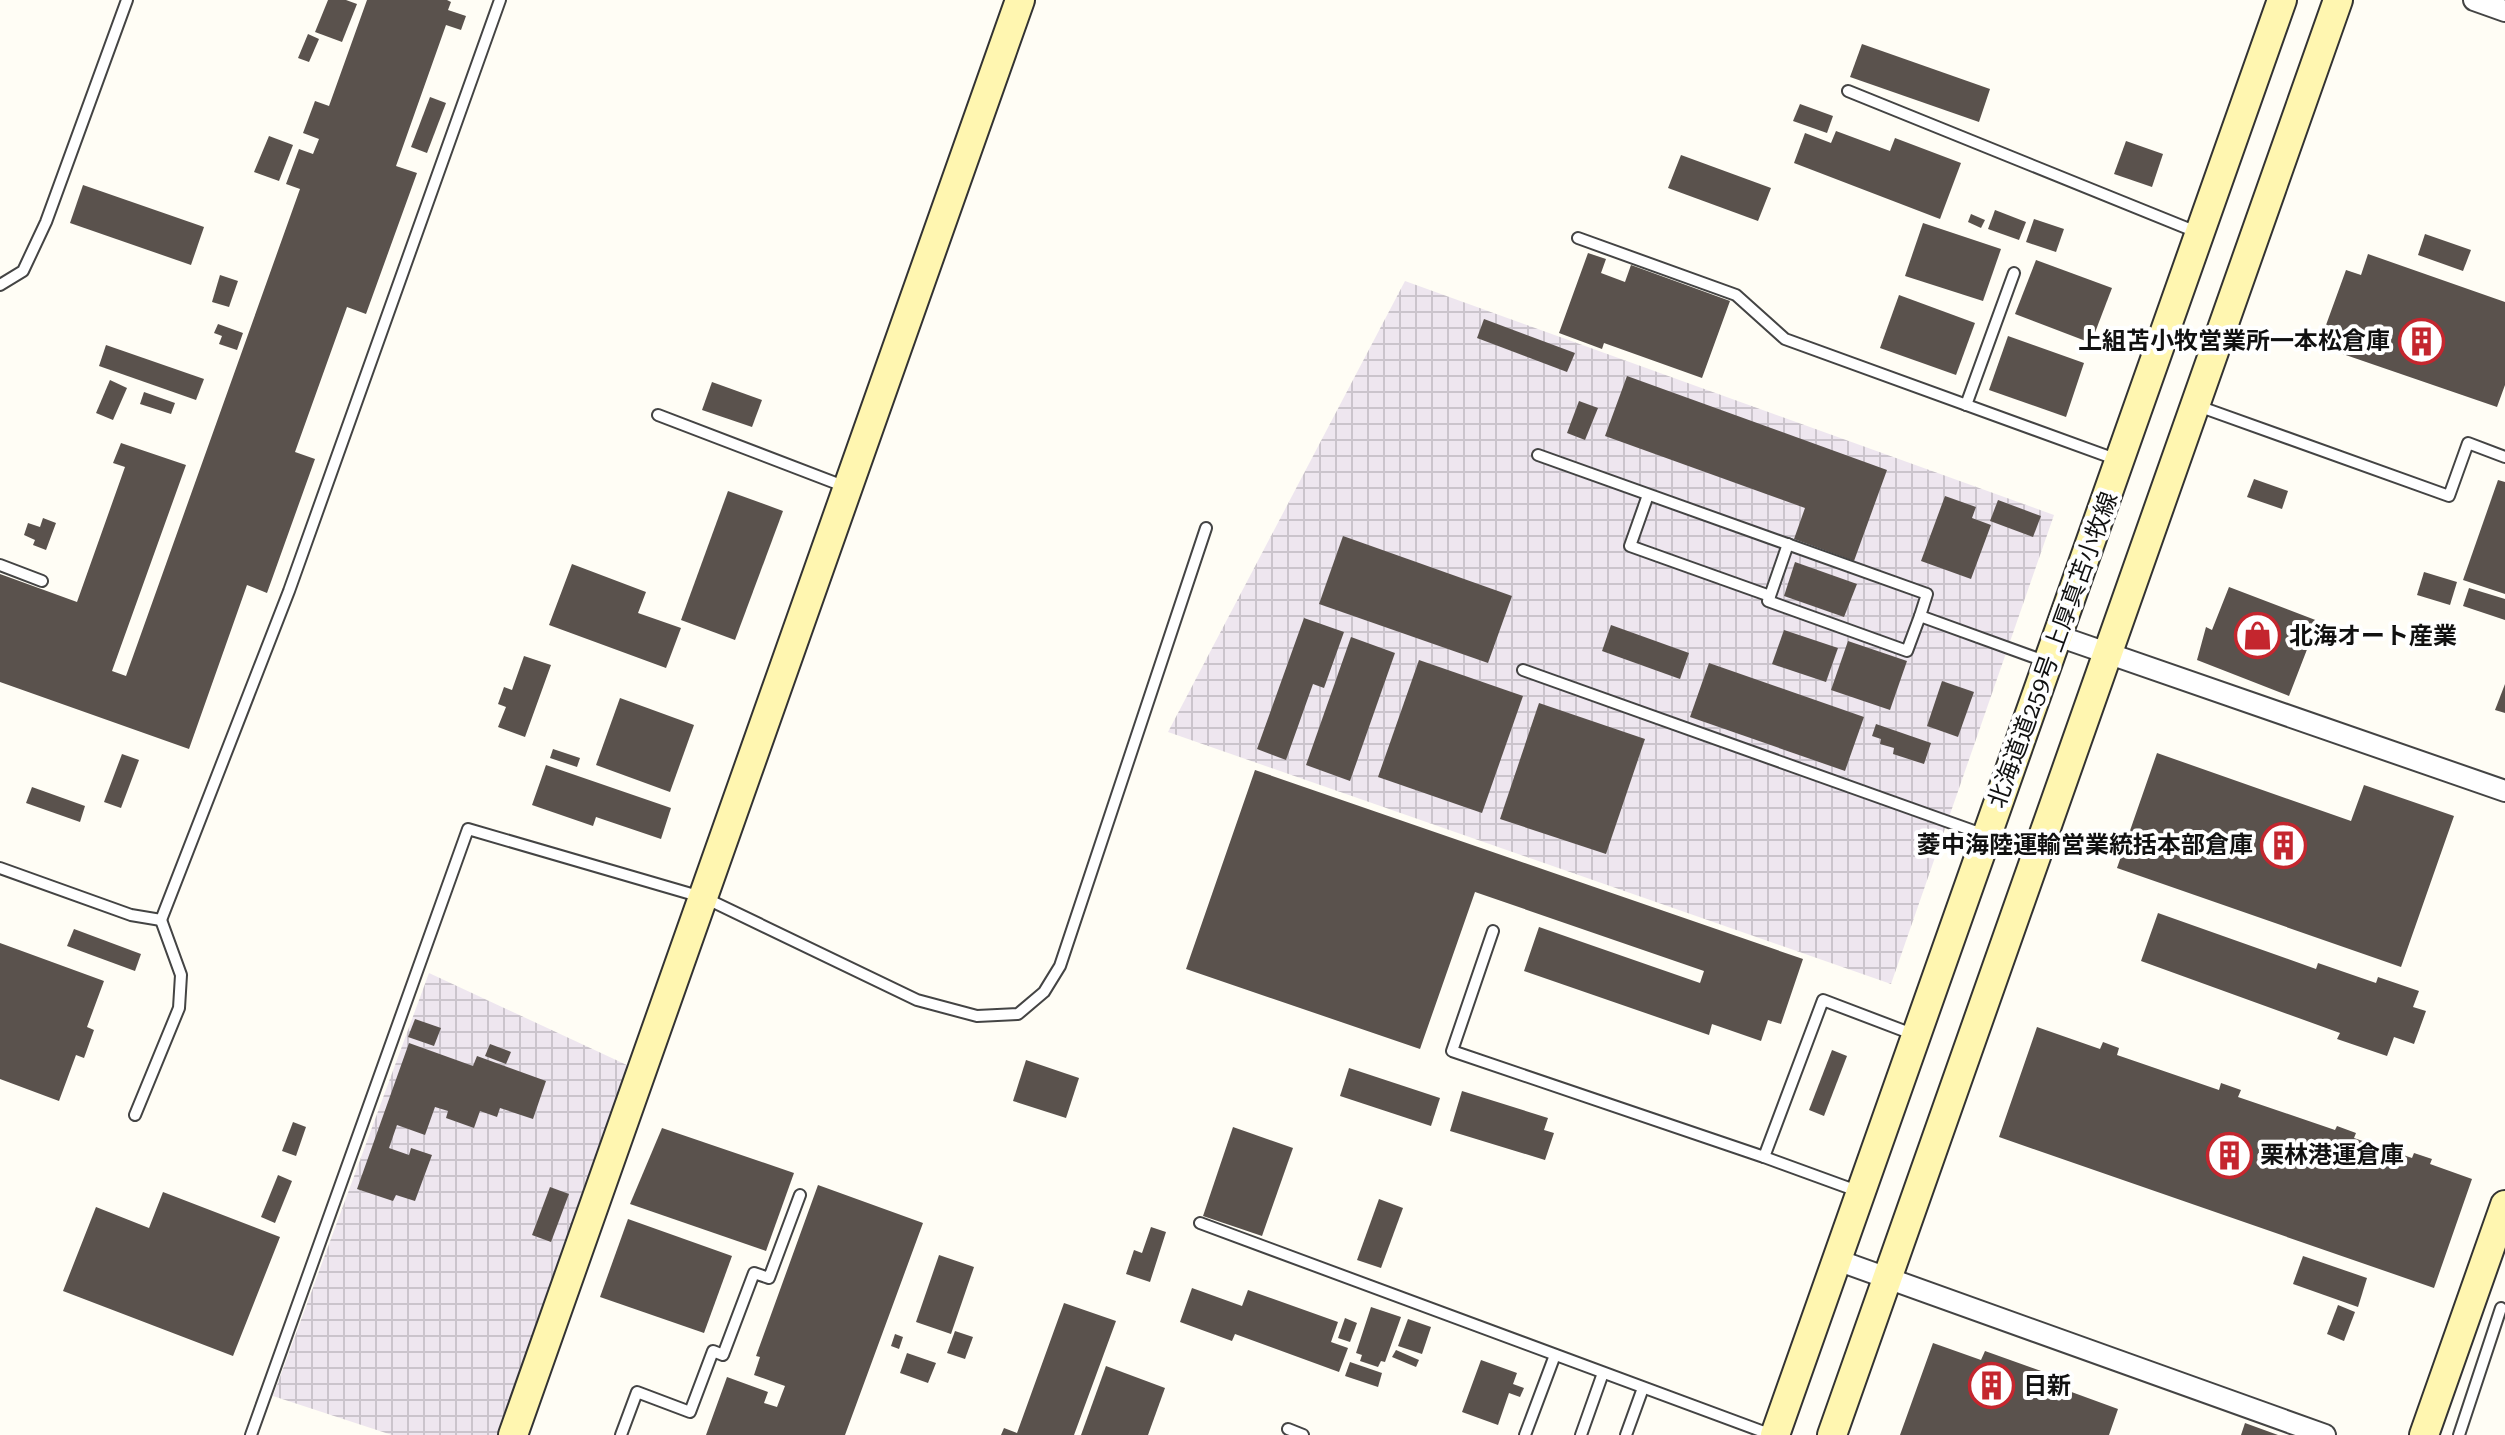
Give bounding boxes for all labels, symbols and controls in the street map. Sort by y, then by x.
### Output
building icon: 上組苫小牧営業所一本松倉庫 [2397,317,2445,365]
place label: 上組苫小牧営業所一本松倉庫 [2078,327,2390,355]
street label: 北海道道259号 上厚真苫小牧線 [1983,488,2123,812]
shop icon: 北海オート産業 [2234,612,2282,660]
place label: 北海オート産業 [2289,622,2457,650]
building icon: 菱中海陸運輸営業統括本部倉庫 [2260,821,2308,869]
place label: 菱中海陸運輸営業統括本部倉庫 [1917,831,2253,859]
building icon: 栗林港運倉庫 [2205,1131,2253,1179]
place label: 栗林港運倉庫 [2260,1141,2404,1169]
building icon: 日新 [1968,1362,2016,1410]
place label: 日新 [2023,1372,2071,1400]

